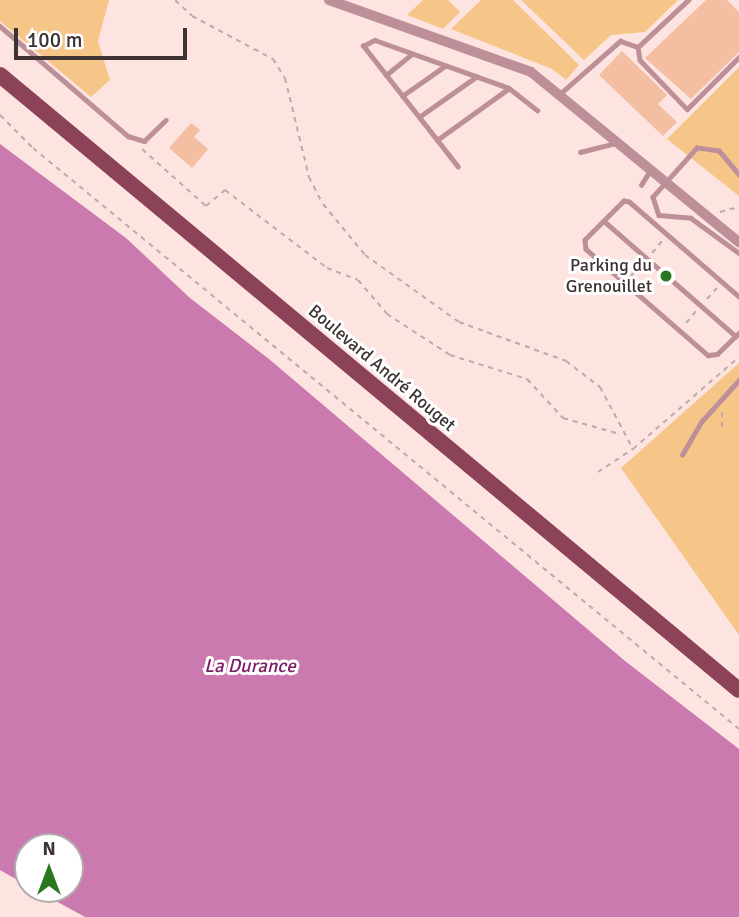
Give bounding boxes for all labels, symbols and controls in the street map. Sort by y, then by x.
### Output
scale bar [18,14,191,58]
text: 100 m [27,27,82,53]
place label: Parking du Grenouillet [566,255,652,298]
marker: Parking du Grenouillet [658,268,674,284]
street label: Boulevard André Rouget [304,300,460,436]
water label: La Durance [204,656,296,678]
north arrow [14,833,84,903]
text: N [42,837,56,861]

